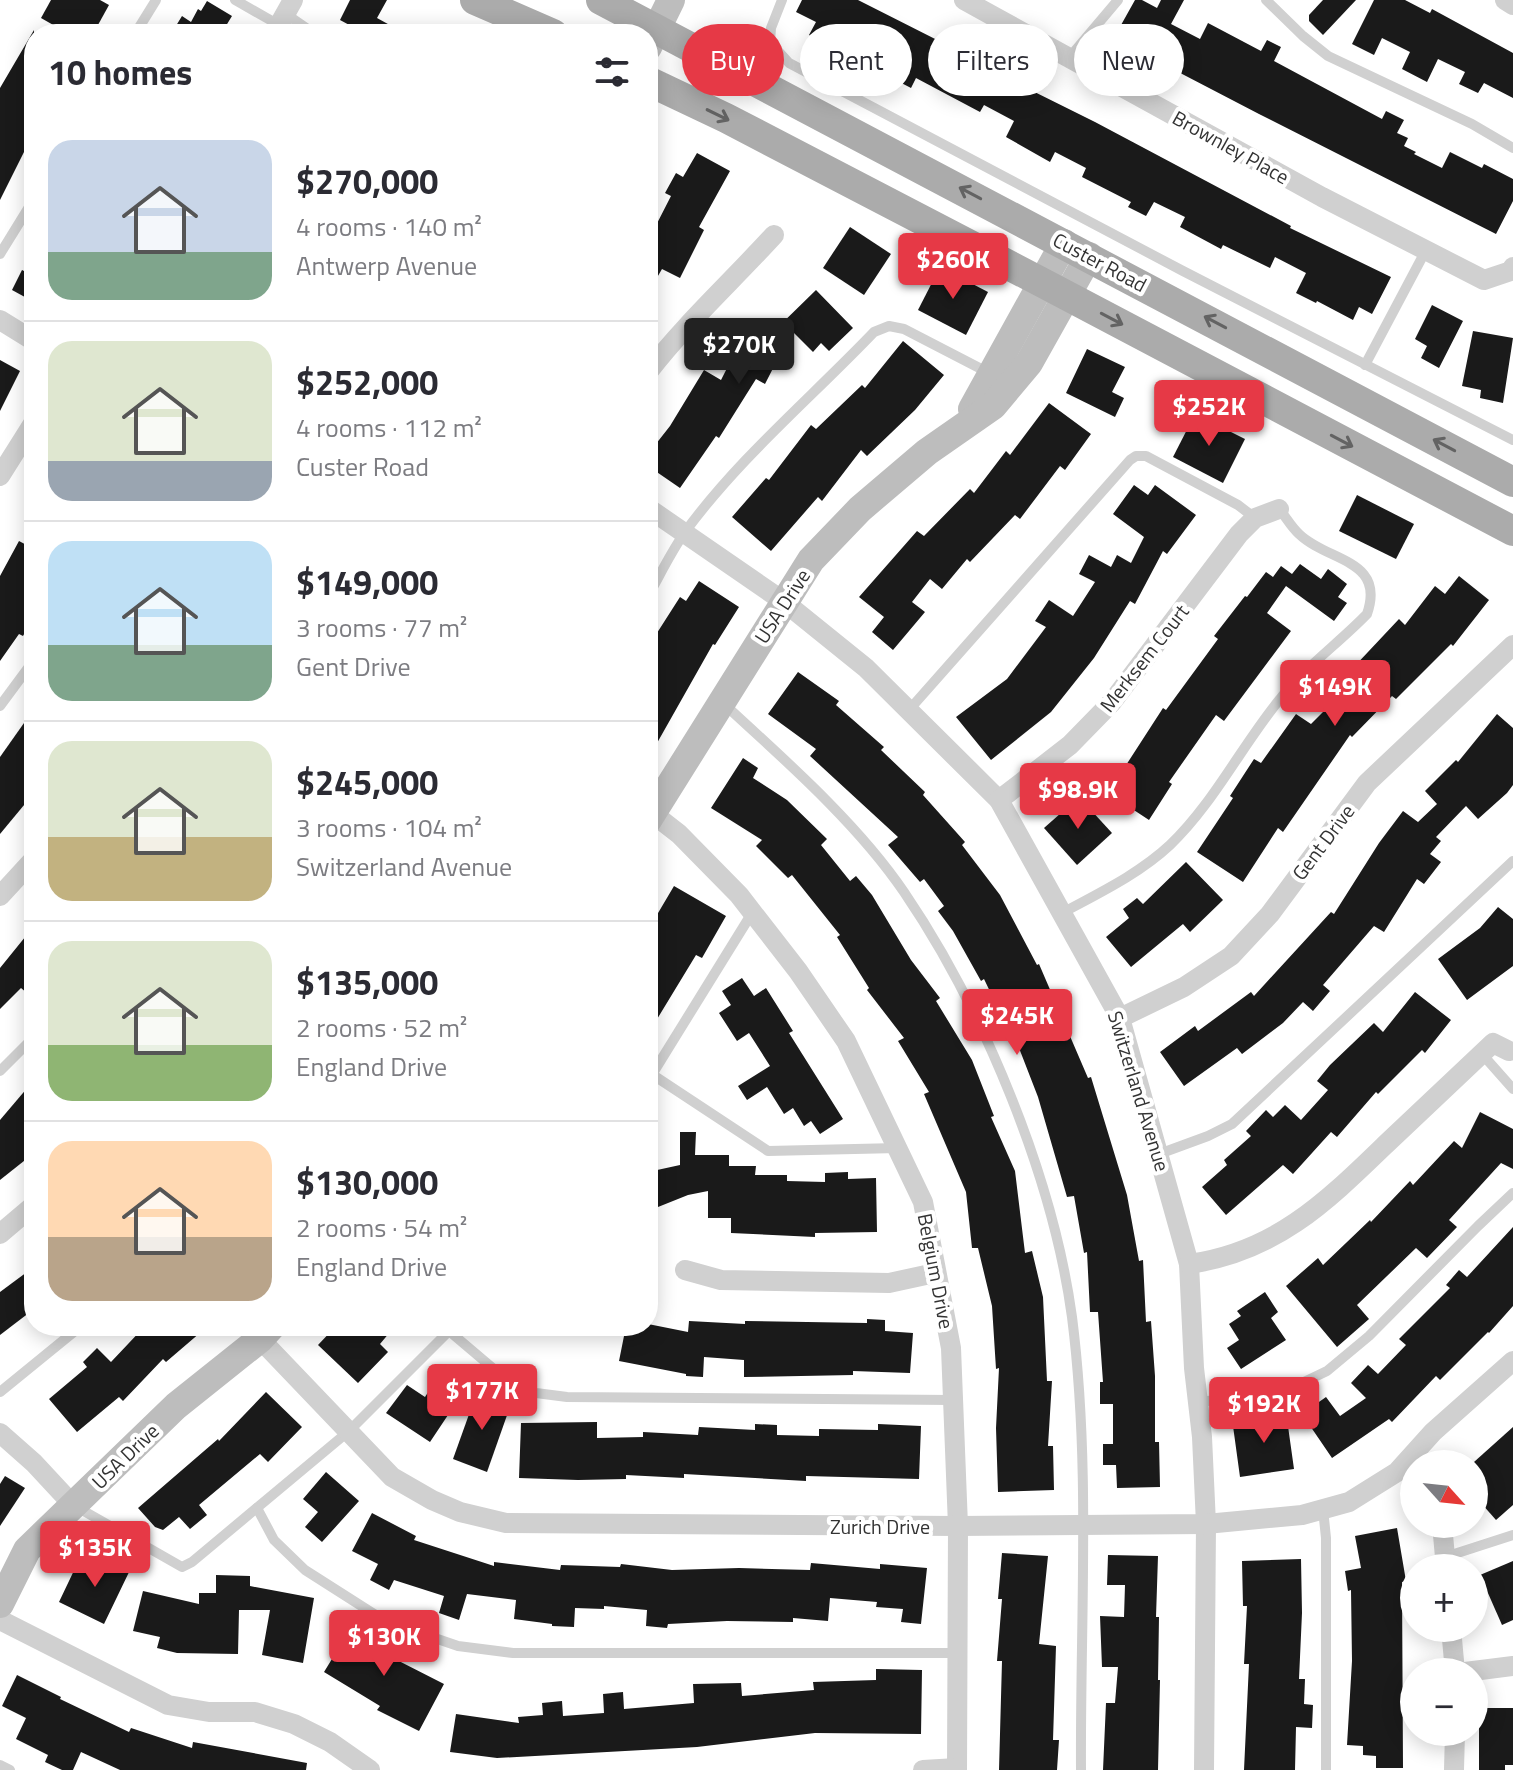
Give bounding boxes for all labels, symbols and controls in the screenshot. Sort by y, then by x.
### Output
chip: Buy [682,24,784,96]
chip: Rent [800,24,912,96]
chip: Filters [928,24,1058,96]
chip: New [1074,24,1184,96]
text: 10 homes [48,46,192,98]
icon: filters [590,50,634,94]
street label: Brownley Place [1167,102,1295,192]
one-way arrow [706,108,730,123]
text: $270,000 [296,155,438,207]
icon: home [112,172,208,268]
one-way arrow [959,185,983,201]
text: 4 rooms · 140 m² [296,207,482,246]
street label: Custer Road [1048,224,1152,300]
pin: $260K [897,233,1009,301]
text: $260K [916,239,990,278]
text: Antwerp Avenue [296,246,477,285]
one-way arrow [1100,312,1123,328]
one-way arrow [1203,314,1227,330]
pin: $270K [683,318,795,386]
text: $270K [702,324,776,363]
text: $252,000 [296,356,438,408]
icon: home [112,373,208,469]
pin: $252K [1153,380,1265,448]
text: $252K [1172,386,1246,425]
text: 4 rooms · 112 m² [296,408,482,447]
one-way arrow [1330,433,1353,449]
one-way arrow [1433,436,1457,452]
text: Custer Road [296,447,429,486]
text: $149,000 [296,556,438,608]
street label: USA Drive [746,563,818,649]
icon: home [112,573,208,669]
street label: Merksem Court [1092,597,1196,719]
text: 3 rooms · 77 m² [296,608,467,647]
text: Gent Drive [296,647,411,686]
pin: $149K [1279,660,1391,728]
text: $149K [1298,666,1372,705]
text: $245,000 [296,756,438,808]
pin: $98.9K [1013,763,1143,831]
text: $98.9K [1038,769,1118,808]
icon: home [112,773,208,869]
street label: Gent Drive [1284,797,1362,887]
text: 3 rooms · 104 m² [296,808,482,847]
text: Switzerland Avenue [296,847,512,886]
text: $135,000 [296,956,438,1008]
icon: home [112,973,208,1069]
pin: $245K [961,989,1073,1057]
text: $245K [980,995,1054,1034]
street label: Switzerland Avenue [1100,1007,1178,1175]
text: 2 rooms · 52 m² [296,1008,467,1047]
text: England Drive [296,1047,447,1086]
text: $130,000 [296,1156,438,1208]
icon: home [112,1173,208,1269]
text: 2 rooms · 54 m² [296,1208,467,1247]
street label: Belgium Drive [910,1211,962,1331]
text: England Drive [296,1247,447,1286]
pin: $177K [426,1364,538,1432]
text: $177K [445,1370,519,1409]
pin: $192K [1208,1377,1320,1445]
text: $192K [1227,1383,1301,1422]
street label: USA Drive [84,1416,166,1496]
north arrow [1400,1450,1488,1538]
map controls [1400,1450,1488,1746]
street label: Zurich Drive [830,1511,930,1542]
pin: $135K [39,1521,151,1589]
text: $135K [58,1527,132,1566]
button: + [1400,1554,1488,1642]
pin: $130K [328,1610,440,1678]
text: $130K [347,1616,421,1655]
button: − [1400,1658,1488,1746]

